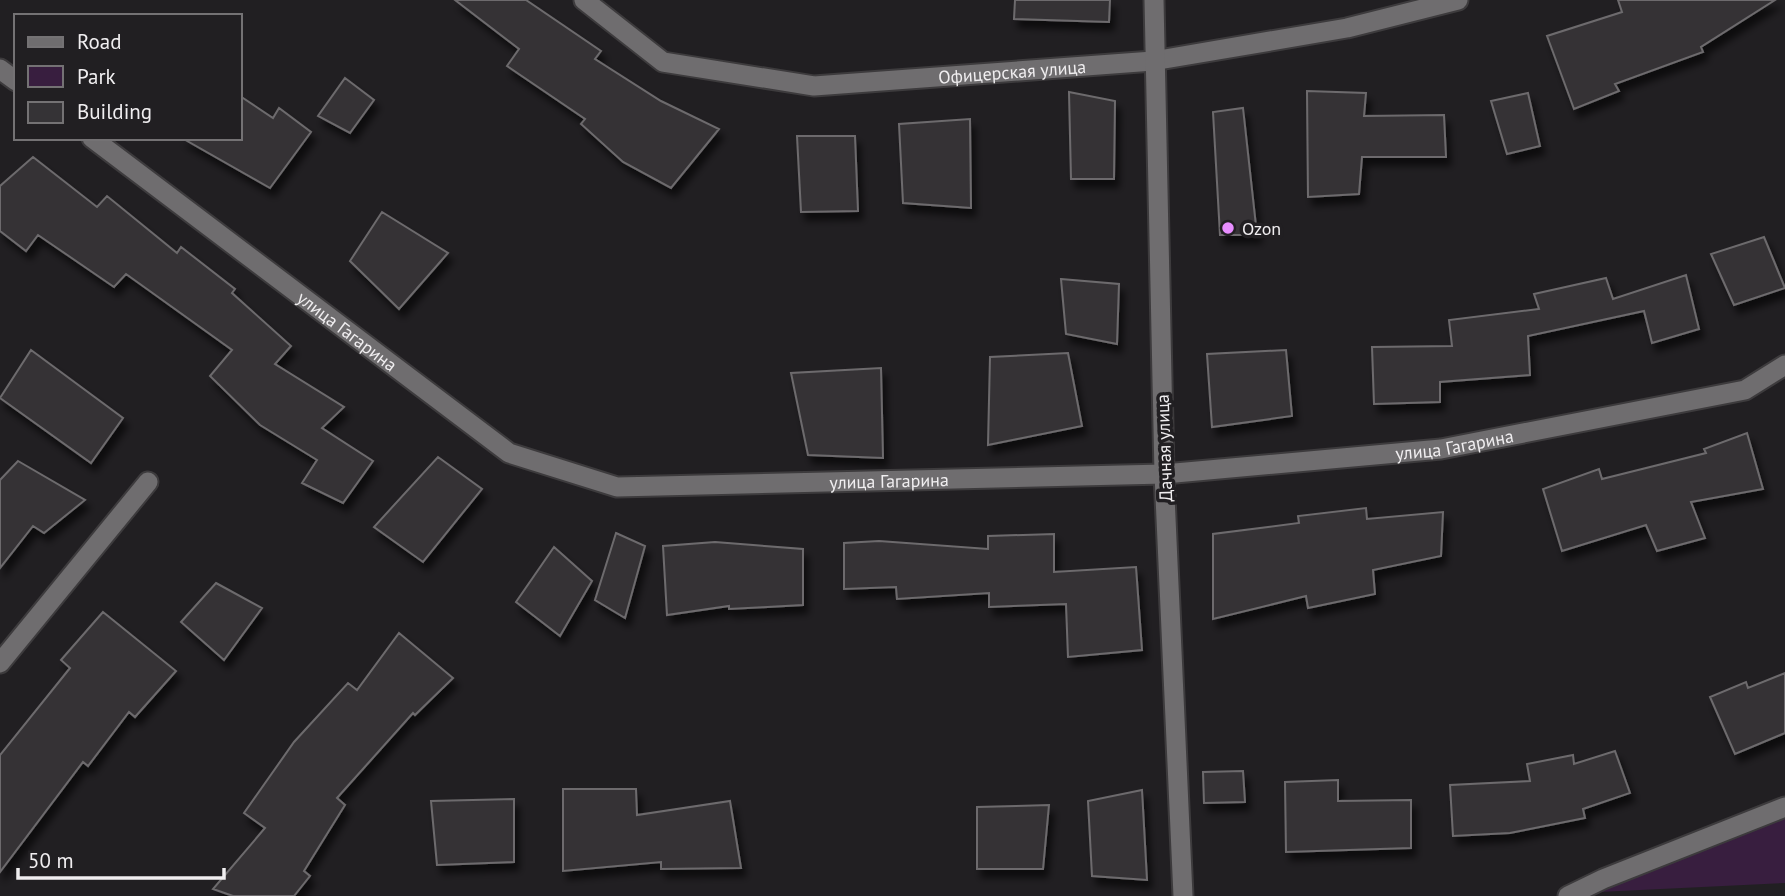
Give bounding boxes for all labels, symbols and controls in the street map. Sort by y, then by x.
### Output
legend [14,14,242,140]
text: Road [77,28,121,55]
street label: Офицерская улица [937,54,1087,88]
text: Park [77,63,116,90]
text: Building [77,98,152,125]
place label: Ozon [1242,217,1281,240]
marker: Ozon [1220,220,1236,236]
street label: улица Гагарина [293,286,402,376]
street label: Дачная улица [1151,394,1177,502]
street label: улица Гагарина [1394,424,1515,465]
street label: улица Гагарина [829,468,949,493]
scale bar [18,836,224,880]
text: 50 m [28,847,74,874]

